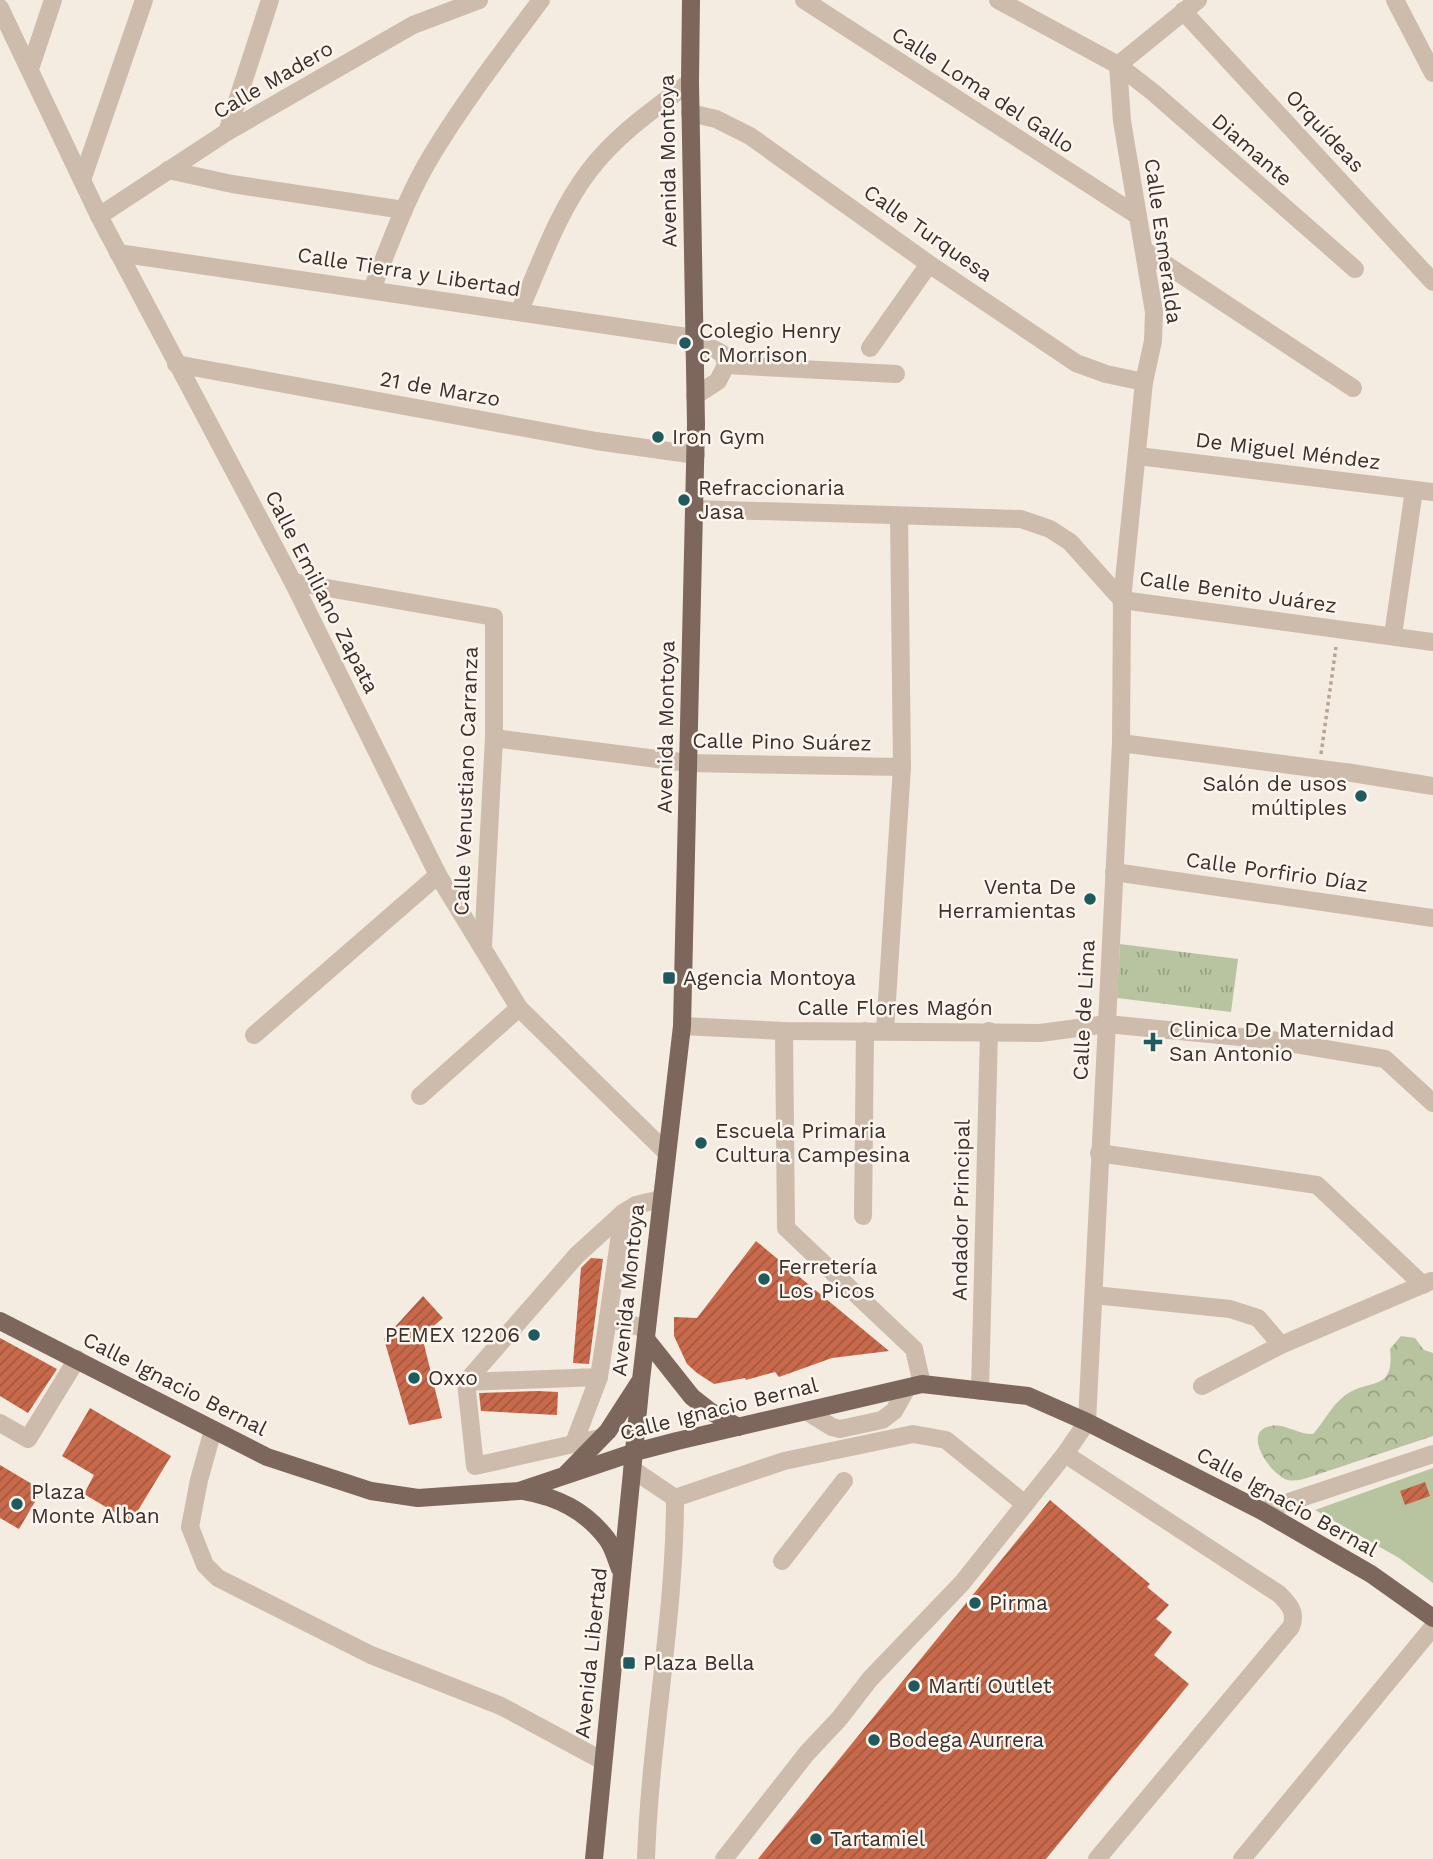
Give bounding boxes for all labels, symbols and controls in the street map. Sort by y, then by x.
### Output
street label: Calle Loma del Gallo [887,21,1079,158]
street label: Calle Madero [208,35,337,124]
street label: Avenida Montoya [653,74,682,248]
street label: Orquídeas [1281,84,1370,177]
street label: Diamante [1207,108,1298,191]
street label: Calle Esmeralda [1140,157,1187,325]
street label: Calle Turquesa [859,179,998,286]
street label: Calle Tierra y Libertad [296,242,522,301]
place label: Colegio Henry c Morrison [699,318,841,367]
marker: Colegio Henry c Morrison [677,335,693,351]
street label: 21 de Marzo [378,366,502,411]
place label: Iron Gym [672,424,765,449]
street label: De Miguel Méndez [1194,427,1382,474]
marker: Iron Gym [650,429,666,445]
place label: Refraccionaria Jasa [698,475,845,524]
street label: Calle Emiliano Zapata [260,486,385,698]
marker: Refraccionaria Jasa [676,492,692,508]
street label: Calle Benito Juárez [1138,565,1338,618]
street label: Avenida Montoya [651,640,680,814]
street label: Calle Venustiano Carranza [448,646,483,916]
street label: Calle Pino Suárez [692,727,872,756]
place label: Salón de usos múltiples [1203,771,1347,820]
marker: Salón de usos múltiples [1353,788,1369,804]
street label: Calle Porfirio Díaz [1184,846,1370,897]
place label: Venta De Herramientas [938,874,1076,923]
marker: Venta De Herramientas [1082,891,1098,907]
street label: Calle de Lima [1067,939,1100,1081]
place label: Agencia Montoya [683,965,856,990]
marker: Agencia Montoya [661,970,677,986]
street label: Calle Flores Magón [797,995,993,1020]
place label: Clinica De Maternidad San Antonio [1169,1017,1394,1066]
marker: Clinica De Maternidad San Antonio [1143,1032,1163,1052]
place label: Escuela Primaria Cultura Campesina [715,1118,910,1167]
street label: Andador Principal [946,1118,975,1301]
marker: Escuela Primaria Cultura Campesina [693,1135,709,1151]
street label: Avenida Montoya [606,1202,649,1377]
place label: Ferretería Los Picos [778,1254,877,1303]
marker: Ferretería Los Picos [756,1271,772,1287]
place label: PEMEX 12206 [385,1322,520,1347]
street label: Calle Ignacio Bernal [79,1326,272,1441]
marker: PEMEX 12206 [526,1327,542,1343]
place label: Oxxo [428,1365,478,1390]
marker: Oxxo [406,1370,422,1386]
street label: Calle Ignacio Bernal [617,1372,821,1445]
street label: Calle Ignacio Bernal [1192,1441,1383,1562]
place label: Plaza Monte Alban [31,1479,160,1528]
marker: Plaza Monte Alban [9,1496,25,1512]
street label: Avenida Libertad [569,1566,612,1740]
place label: Pirma [989,1590,1048,1615]
marker: Pirma [967,1595,983,1611]
place label: Plaza Bella [643,1650,755,1675]
marker: Plaza Bella [621,1655,637,1671]
place label: Martí Outlet [928,1673,1052,1698]
marker: Martí Outlet [906,1678,922,1694]
place label: Bodega Aurrera [888,1727,1044,1752]
marker: Bodega Aurrera [866,1732,882,1748]
place label: Tartamiel [830,1826,926,1851]
marker: Tartamiel [808,1831,824,1847]

